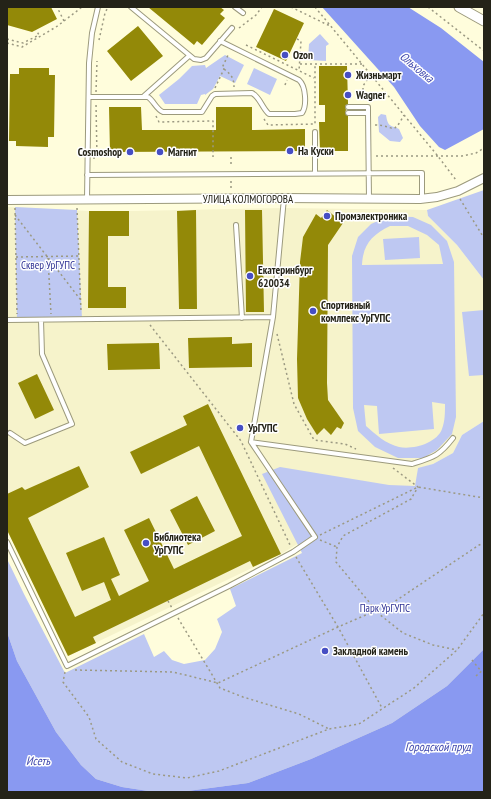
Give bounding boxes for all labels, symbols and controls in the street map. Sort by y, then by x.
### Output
place label: Ozon [293,48,313,62]
water label: Ольховка [397,49,438,86]
marker: Ozon [280,50,290,60]
place label: Жизньмарт [355,68,401,82]
marker: Жизньмарт [343,70,353,80]
place label: Wagner [355,88,386,102]
marker: Wagner [343,90,353,100]
place label: На Куски [298,144,334,158]
place label: Cosmoshop [78,145,122,159]
place label: Магнит [168,145,197,159]
marker: На Куски [285,146,295,156]
marker: Cosmoshop [125,147,135,157]
marker: Магнит [155,147,165,157]
street label: УЛИЦА КОЛМОГОРОВА [203,192,294,206]
place label: Промэлектроника [335,209,408,223]
marker: Промэлектроника [322,211,332,221]
park label: Сквер УрГУПС [21,258,75,272]
place label: Екатеринбург 620034 [258,263,313,290]
marker: Екатеринбург 620034 [245,271,255,281]
place label: Спортивный комлпекс УрГУПС [321,298,390,325]
marker: Спортивный комлпекс УрГУПС [308,306,318,316]
place label: УрГУПС [247,421,277,435]
marker: УрГУПС [235,423,245,433]
place label: Библиотека УрГУПС [153,530,202,557]
marker: Библиотека УрГУПС [141,538,151,548]
park label: Парк УрГУПС [360,601,410,615]
place label: Закладной камень [333,644,408,658]
marker: Закладной камень [320,646,330,656]
water label: Городской пруд [405,739,472,754]
water label: Исеть [26,753,50,768]

